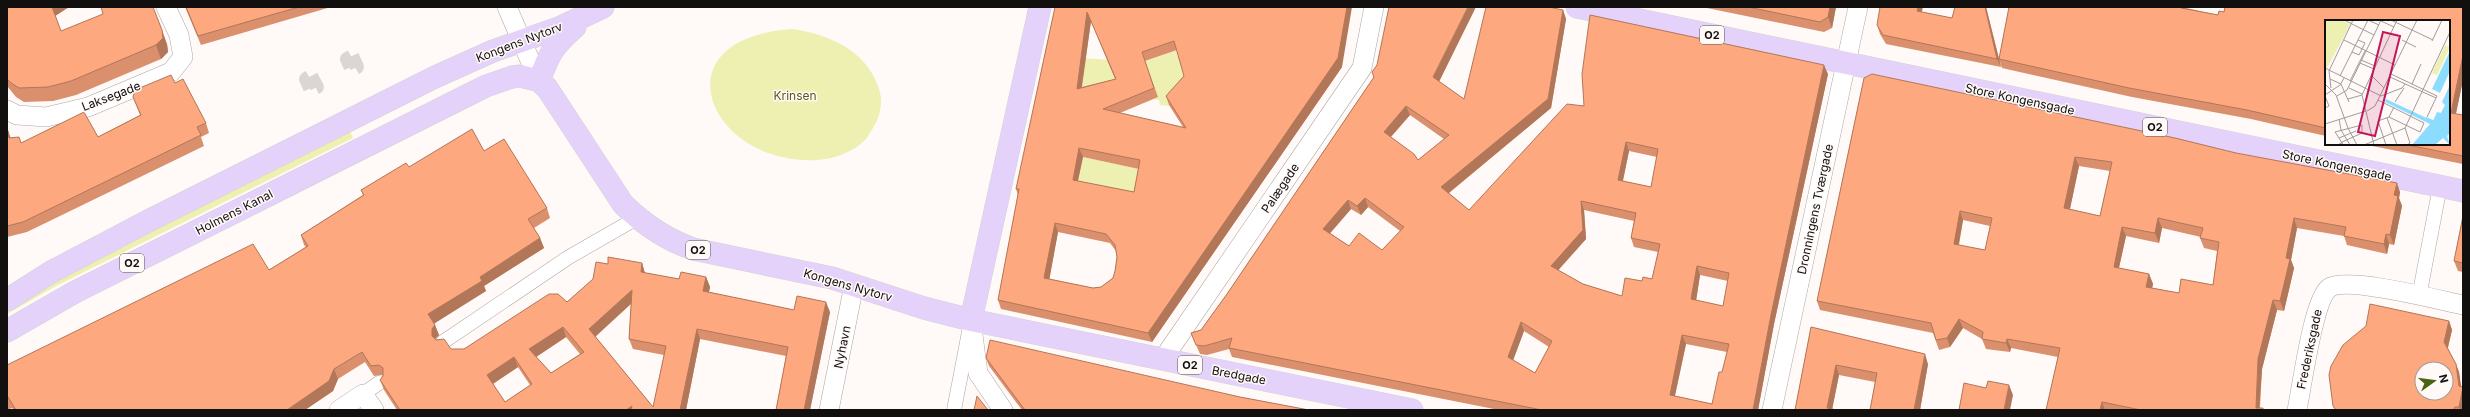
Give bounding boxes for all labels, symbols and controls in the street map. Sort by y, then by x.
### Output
street label: Kongens Nytorv [474,19,565,65]
inset map [2325,20,2450,145]
road number: O2 [1700,26,1724,44]
street label: Laksegade [79,78,143,114]
street label: Store Kongensgade [1964,80,2076,118]
park label: Krinsen [773,88,817,103]
road number: O2 [2143,118,2167,136]
street label: Dronningens Tværgade [1794,142,1836,276]
street label: Store Kongensgade [2281,146,2393,184]
street label: Palægade [1258,160,1302,216]
street label: Holmens Kanal [193,186,275,238]
road number: O2 [686,241,710,259]
road number: O2 [120,254,144,272]
street label: Kongens Nytorv [802,265,894,305]
street label: Frederiksgade [2293,308,2325,390]
street label: Nyhavn [830,324,854,370]
road number: O2 [1178,356,1202,374]
north arrow [2414,361,2454,401]
street label: Bredgade [1211,362,1267,388]
text: N [2436,373,2452,384]

